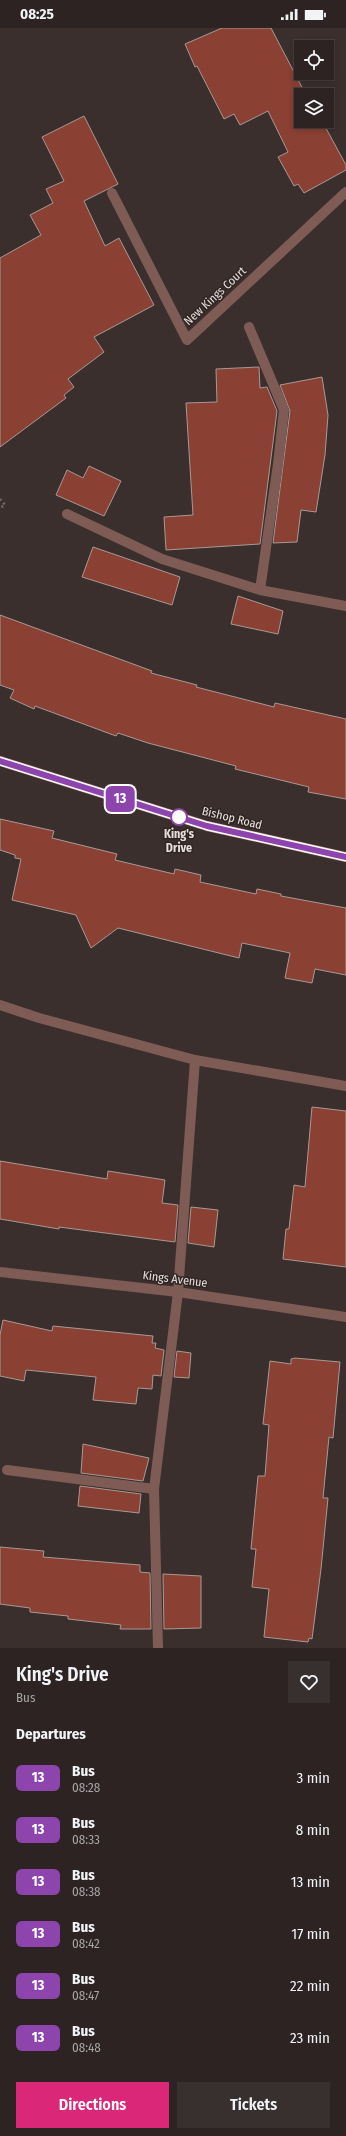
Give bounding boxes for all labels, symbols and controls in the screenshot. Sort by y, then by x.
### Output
text: 08:25 [20,5,54,23]
map controls [294,40,334,128]
button: locate [294,40,334,80]
button: layers [294,88,334,128]
street label: New Kings Court [181,264,249,328]
line badge: 13 [102,786,138,812]
text: 13 [114,790,126,807]
street label: Bishop Road [201,804,263,832]
marker: King's Drive [170,808,188,826]
place label: King's Drive [164,827,195,855]
street label: Kings Avenue [142,1268,208,1290]
button: heart [288,1661,330,1703]
text: King's Drive [16,1663,109,1686]
text: Bus [16,1690,35,1705]
text: Departures [16,1725,86,1743]
text: Bus [72,1762,95,1780]
text: 13 [32,1769,44,1786]
text: 3 min [296,1769,330,1787]
text: 08:28 [72,1780,100,1795]
text: Bus [72,1814,95,1832]
text: 13 [32,1821,44,1838]
text: 8 min [296,1821,330,1839]
text: 08:33 [72,1832,100,1847]
text: Bus [72,1866,95,1884]
text: 13 [32,1873,44,1890]
text: 13 min [291,1873,330,1891]
text: 08:38 [72,1884,101,1899]
text: Bus [72,1918,95,1936]
text: 13 [32,1925,44,1942]
text: 17 min [291,1925,330,1943]
text: 08:42 [72,1936,100,1951]
text: Bus [72,1970,95,1988]
text: 13 [32,1977,44,1994]
text: 22 min [290,1977,330,1995]
text: 08:47 [72,1988,99,2003]
text: Bus [72,2022,95,2040]
text: 13 [32,2029,44,2046]
text: 23 min [290,2029,330,2047]
text: 08:48 [72,2040,101,2055]
button: Directions [16,2082,169,2128]
button: Tickets [177,2082,330,2128]

